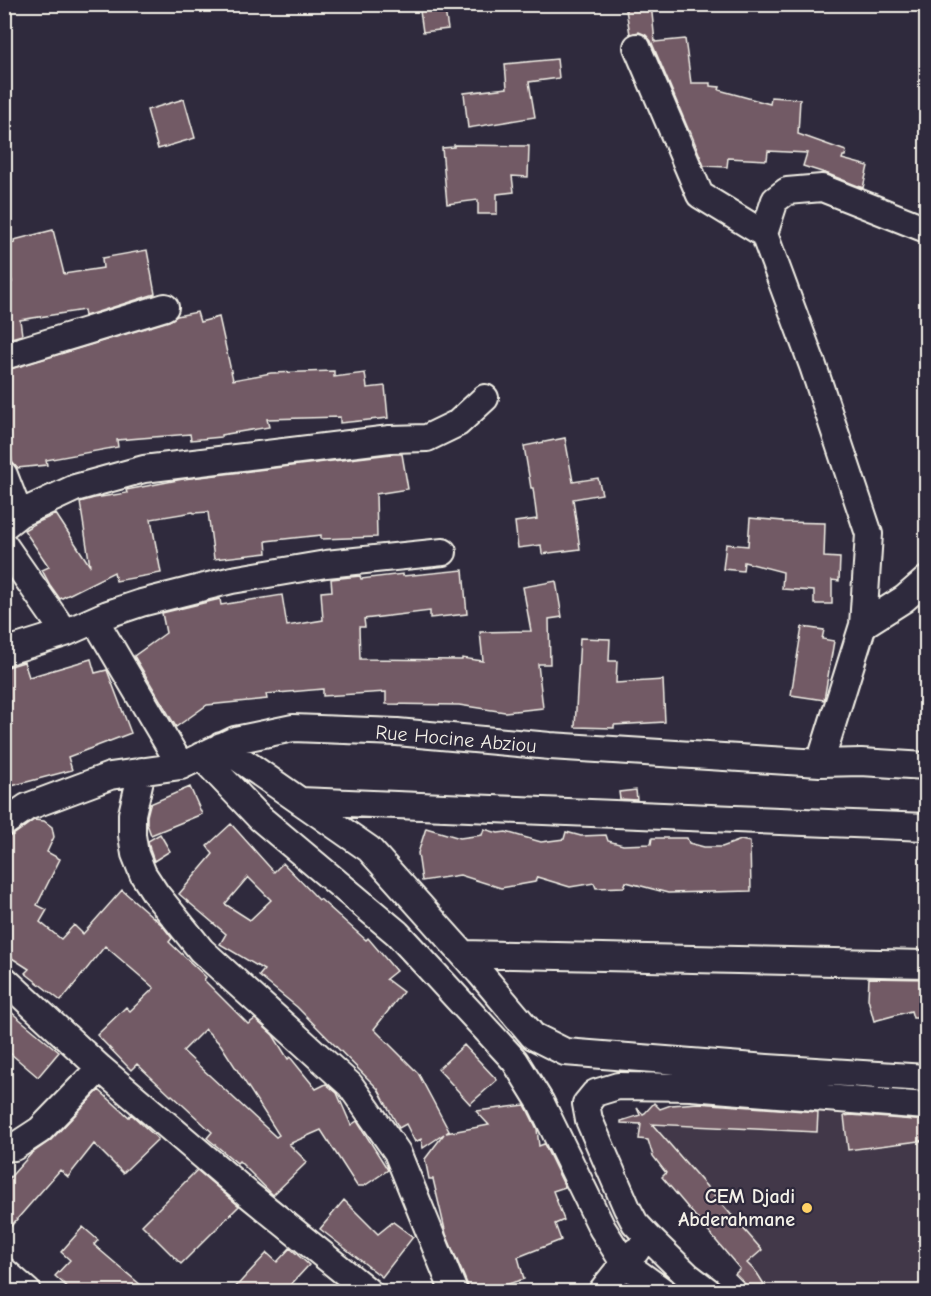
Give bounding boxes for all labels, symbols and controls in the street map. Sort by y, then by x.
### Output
street label: Rue Hocine Abziou [375,721,537,757]
place label: CEM Djadi Abderahmane [678,1185,795,1231]
marker: CEM Djadi Abderahmane [800,1201,814,1215]

